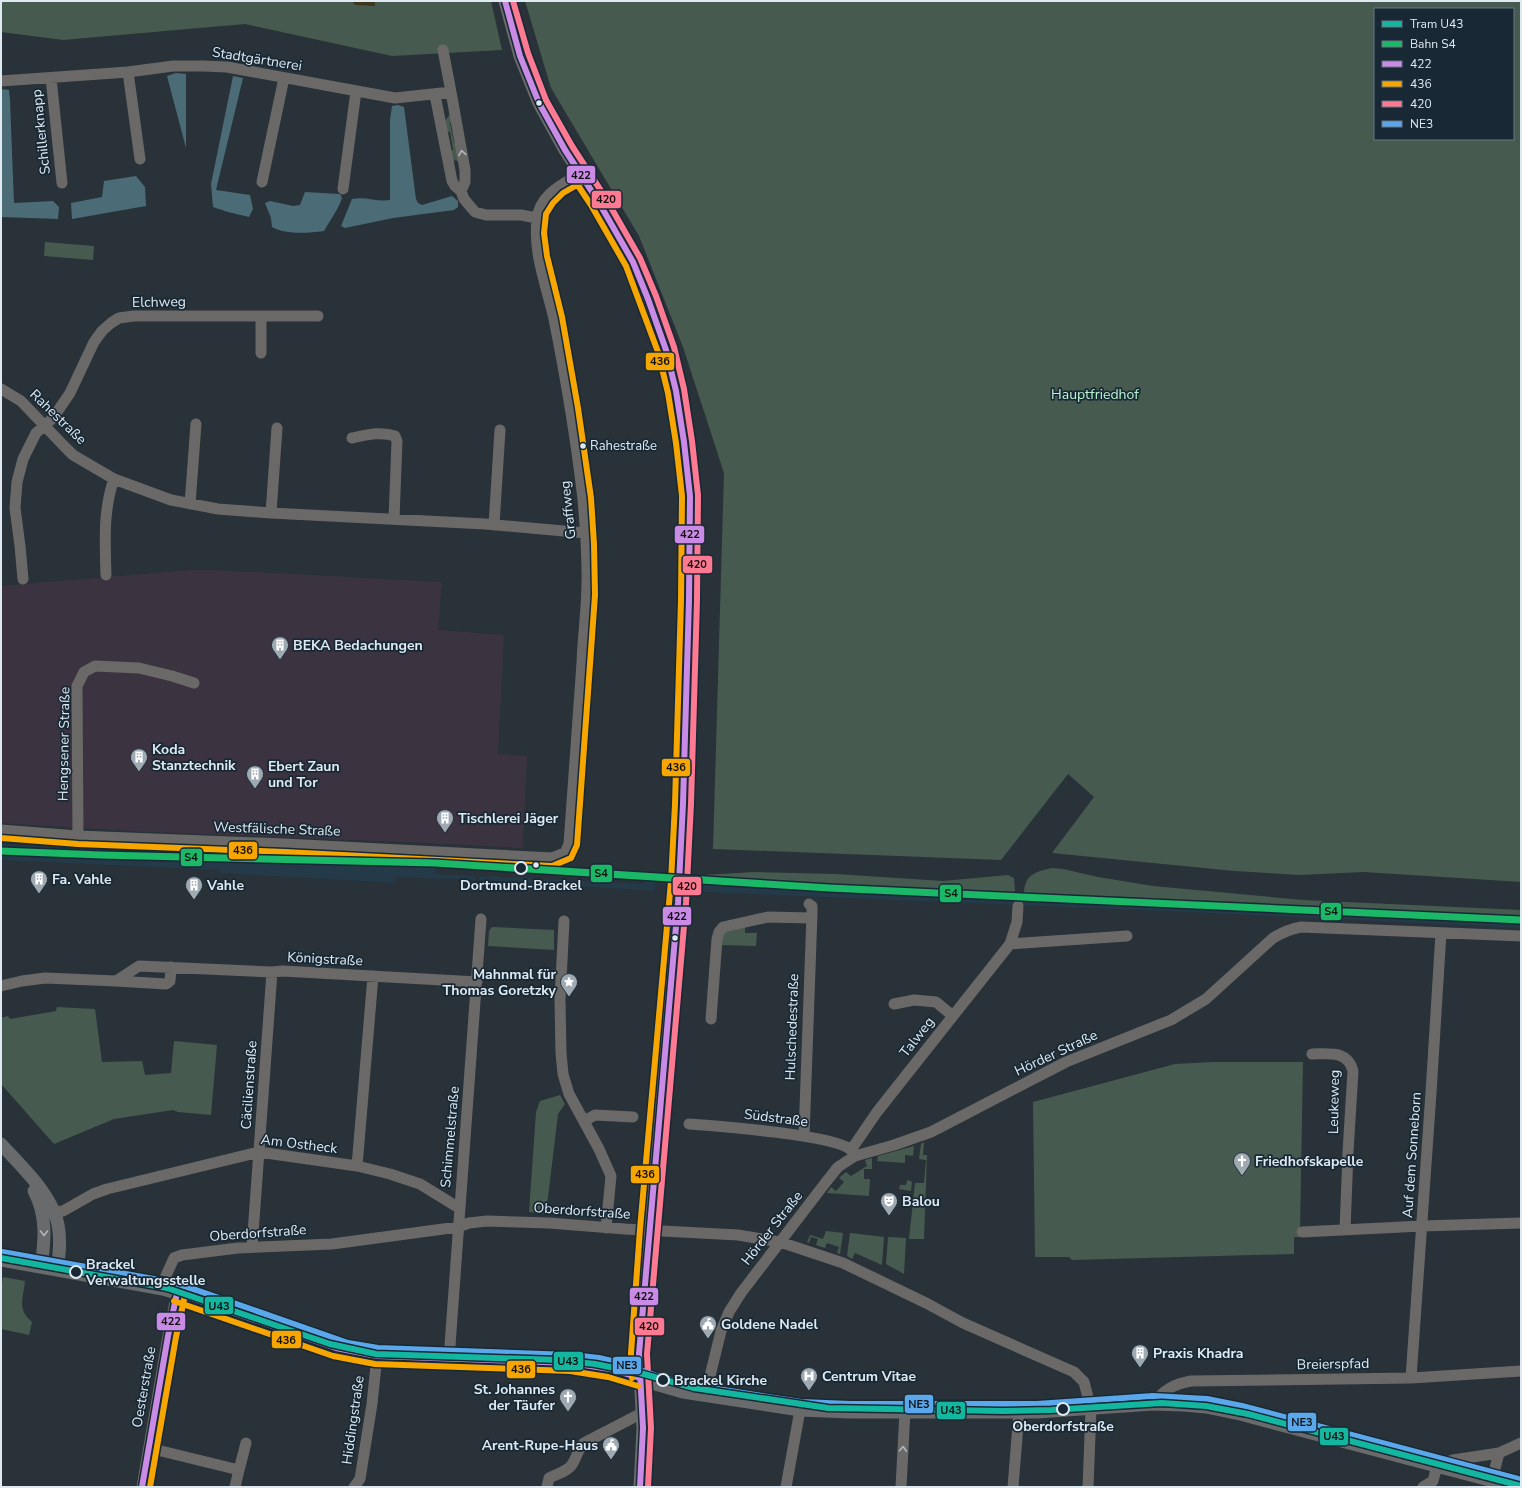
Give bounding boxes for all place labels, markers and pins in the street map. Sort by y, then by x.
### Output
unlabelled marker [534,98,544,108]
place label: Rahestraße [590,437,657,455]
marker: Rahestraße [578,441,588,451]
building icon: BEKA Bedachungen [270,635,290,660]
place label: BEKA Bedachungen [293,636,423,655]
place label: Koda Stanztechnik [152,740,236,775]
building icon: Koda Stanztechnik [129,747,149,772]
place label: Ebert Zaun und Tor [268,757,340,792]
building icon: Ebert Zaun und Tor [245,764,265,789]
building icon: Tischlerei Jäger [435,808,455,833]
place label: Tischlerei Jäger [458,809,559,828]
unlabelled marker [531,860,541,870]
marker: Dortmund-Brackel [514,861,528,875]
building icon: Fa. Vahle [29,869,49,894]
place label: Fa. Vahle [52,870,112,889]
building icon: Vahle [184,875,204,900]
place label: Vahle [206,876,244,895]
place label: Dortmund-Brackel [460,876,582,895]
unlabelled marker [670,933,680,943]
place label: Mahnmal für Thomas Goretzky [443,965,557,1000]
place icon: Mahnmal für Thomas Goretzky [559,972,579,997]
church icon: Friedhofskapelle [1232,1151,1252,1176]
place label: Friedhofskapelle [1255,1152,1364,1171]
theatre icon: Balou [879,1191,899,1216]
place label: Balou [902,1192,940,1211]
place label: Brackel Verwaltungsstelle [85,1255,206,1290]
marker: Brackel Verwaltungsstelle [69,1265,83,1279]
public building icon: Goldene Nadel [698,1314,718,1339]
place label: Goldene Nadel [721,1315,818,1334]
building icon: Praxis Khadra [1130,1343,1150,1368]
place label: Praxis Khadra [1153,1344,1244,1363]
hospital icon: Centrum Vitae [799,1366,819,1391]
place label: Centrum Vitae [822,1367,916,1386]
place label: Brackel Kirche [674,1371,768,1390]
marker: Brackel Kirche [656,1373,670,1387]
place label: St. Johannes der Täufer [474,1380,555,1415]
church icon: St. Johannes der Täufer [558,1387,578,1412]
marker: Oberdorfstraße [1056,1402,1070,1416]
place label: Oberdorfstraße [1012,1417,1114,1436]
public building icon: Arent-Rupe-Haus [601,1435,621,1460]
place label: Arent-Rupe-Haus [482,1436,598,1455]

